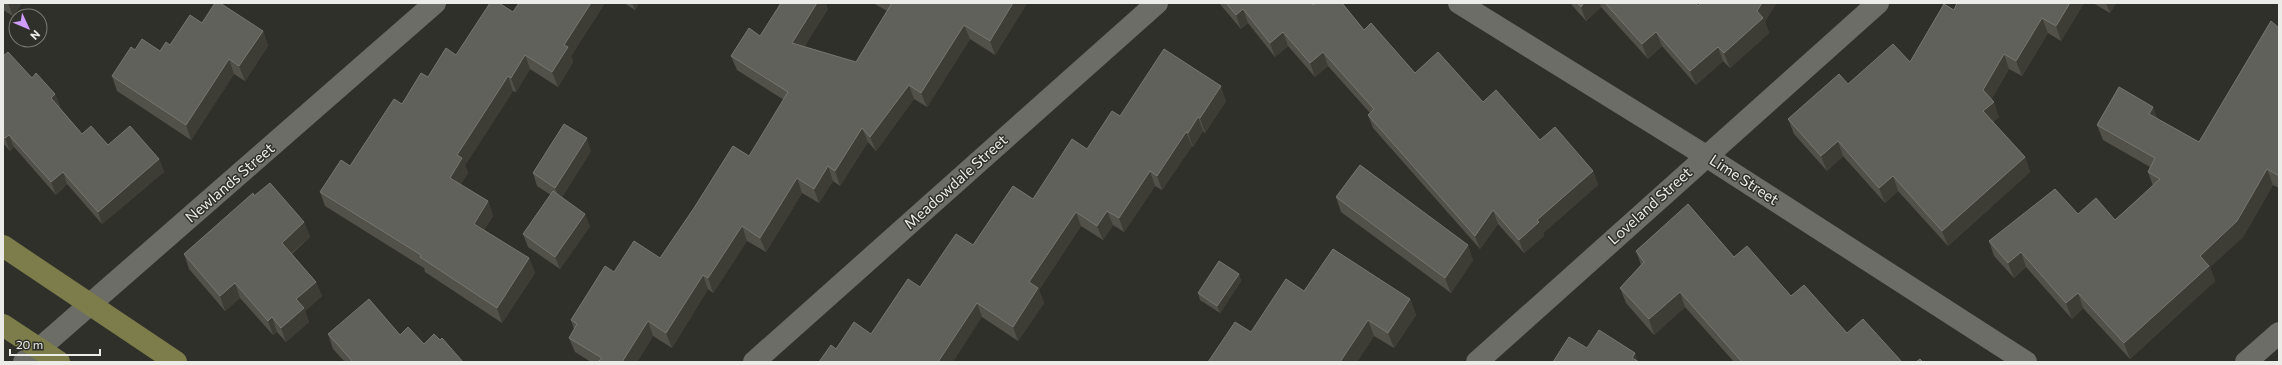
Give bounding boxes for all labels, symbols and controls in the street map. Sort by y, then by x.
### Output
north arrow [8,8,48,48]
text: N [28,28,43,43]
street label: Meadowdale Street [900,130,1011,232]
street label: Newlands Street [181,139,278,226]
street label: Lime Street [1707,150,1782,208]
street label: Loveland Street [1604,163,1695,248]
scale bar [10,331,100,357]
text: 20 m [16,337,43,351]

